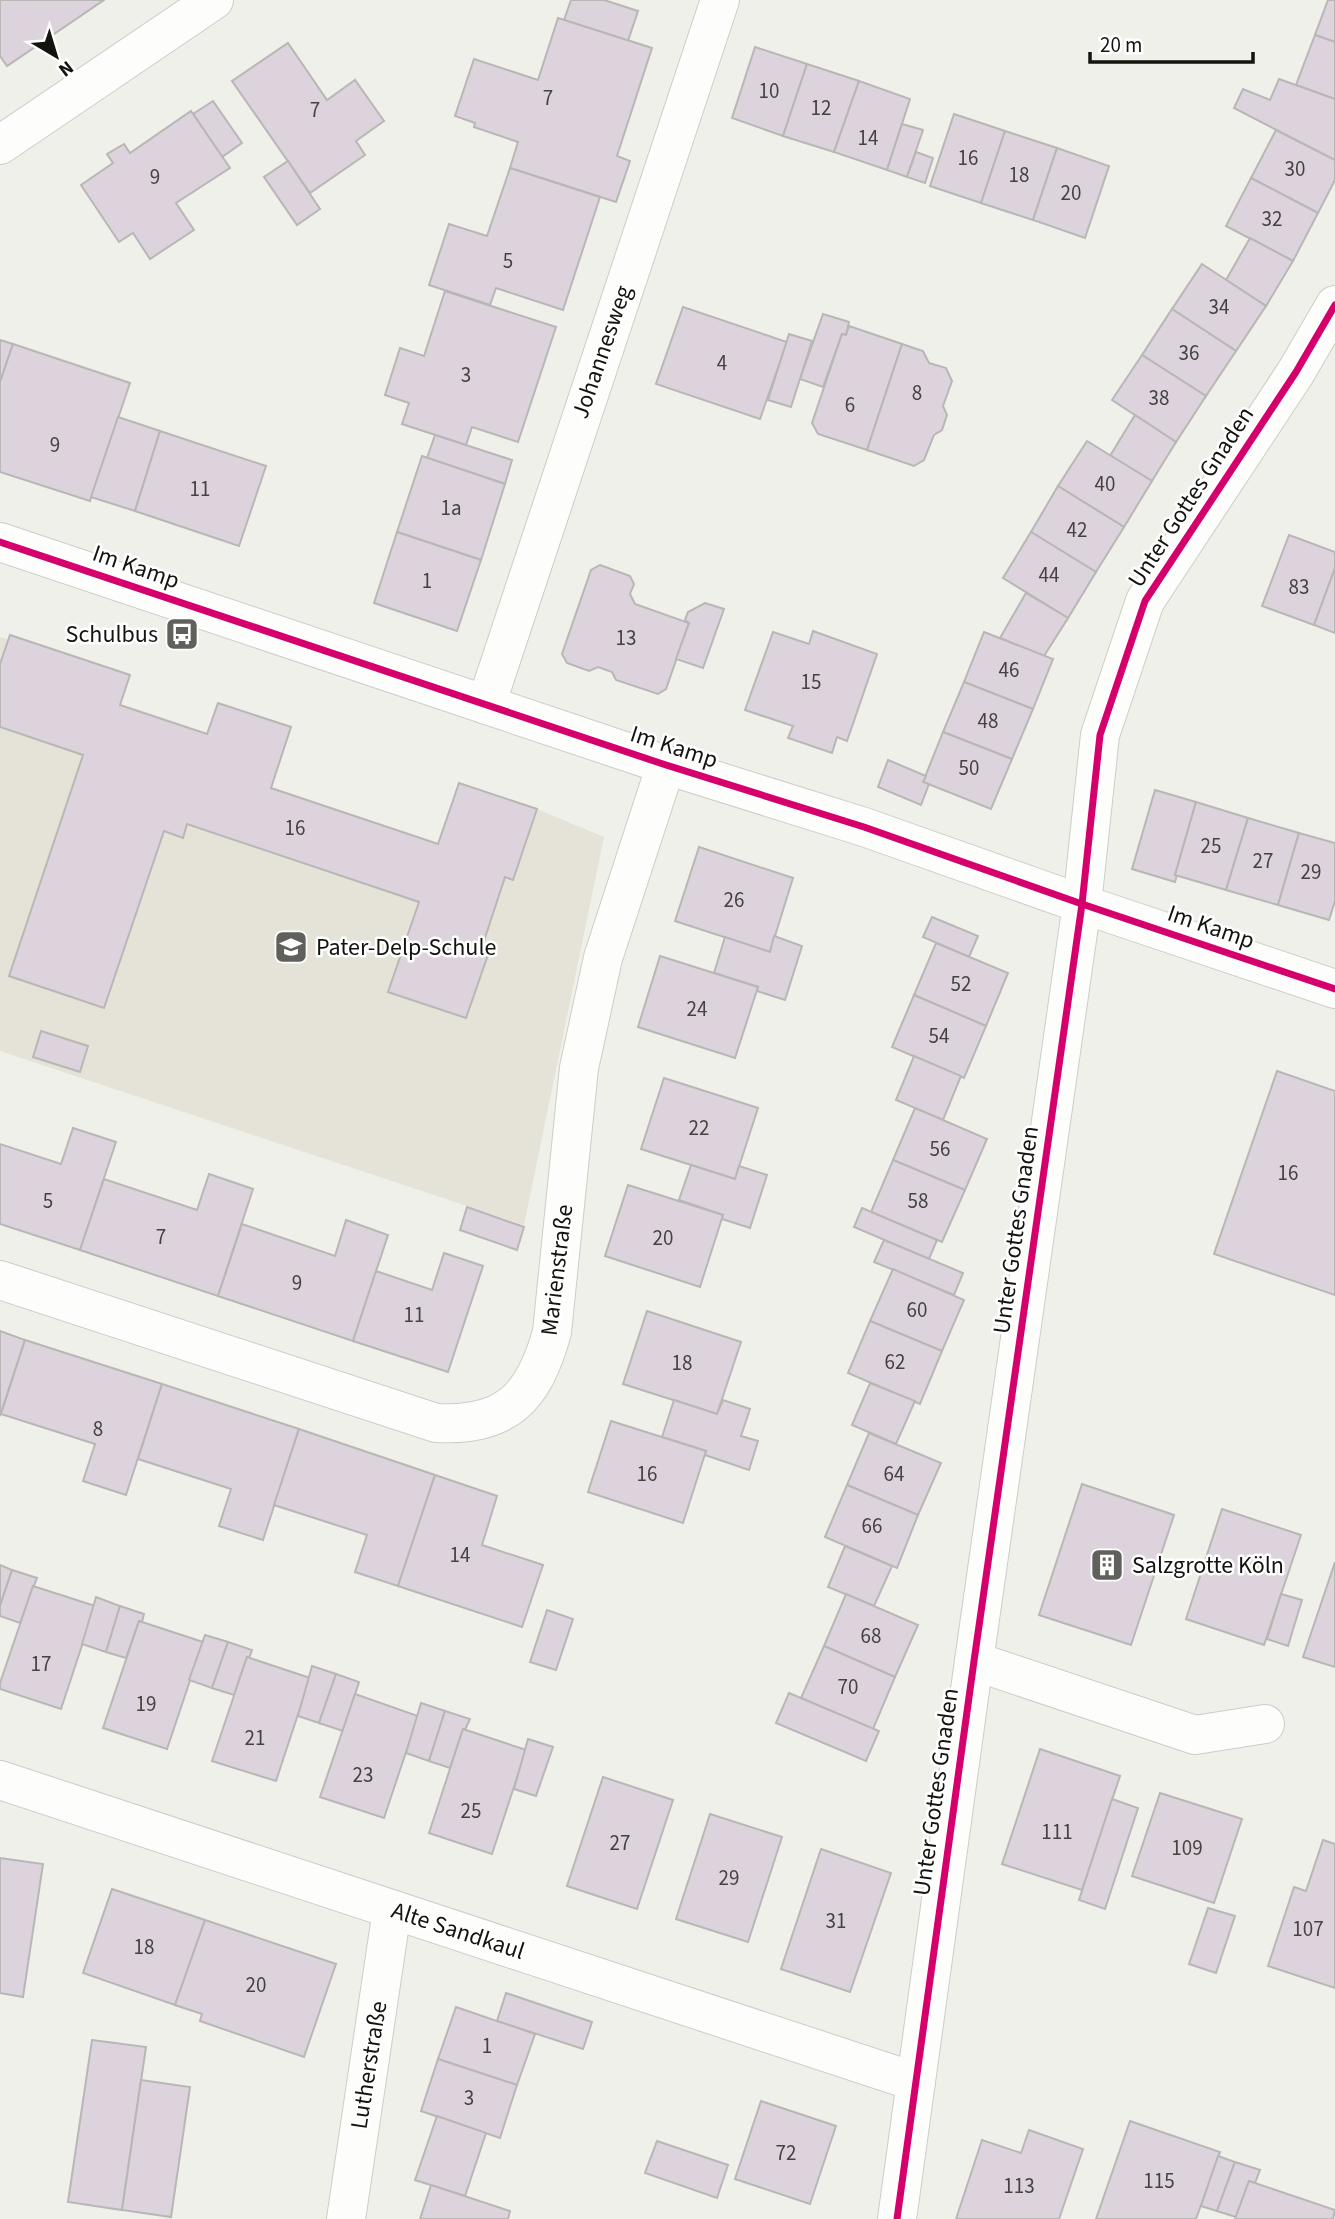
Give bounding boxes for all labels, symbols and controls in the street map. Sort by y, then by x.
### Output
north arrow [21,21,91,91]
scale bar [1090,21,1253,65]
text: 20 m [1100,30,1142,60]
text: N [52,54,79,83]
house number: 10 [759,76,779,106]
house number: 7 [543,83,553,113]
house number: 12 [811,93,831,123]
house number: 7 [310,95,320,125]
house number: 14 [858,123,878,153]
house number: 16 [958,143,978,173]
house number: 30 [1285,154,1305,184]
house number: 18 [1009,160,1029,190]
house number: 9 [150,162,160,192]
house number: 20 [1061,178,1081,208]
house number: 32 [1262,204,1282,234]
house number: 5 [503,246,513,276]
street label: Johannesweg [563,281,641,423]
house number: 34 [1209,292,1229,322]
house number: 36 [1179,338,1199,368]
house number: 4 [717,348,727,378]
house number: 3 [461,360,471,390]
house number: 8 [912,378,922,408]
house number: 38 [1149,383,1169,413]
house number: 6 [845,390,855,420]
street label: Unter Gottes Gnaden [1119,400,1263,594]
house number: 9 [50,430,60,460]
house number: 40 [1095,469,1115,499]
house number: 11 [190,474,210,504]
house number: 1a [440,493,462,523]
house number: 42 [1067,515,1087,545]
street label: Im Kamp [88,536,184,598]
house number: 44 [1039,560,1059,590]
house number: 1 [422,566,432,596]
house number: 83 [1289,572,1309,602]
bus stop icon: Schulbus [163,615,201,653]
place label: Schulbus [66,617,158,652]
house number: 13 [616,623,636,653]
house number: 46 [999,655,1019,685]
house number: 15 [801,667,821,697]
house number: 48 [978,706,998,736]
street label: Im Kamp [626,716,722,778]
house number: 50 [959,753,979,783]
house number: 16 [285,813,305,843]
house number: 25 [1201,831,1221,861]
house number: 27 [1253,846,1273,876]
house number: 29 [1301,857,1321,887]
house number: 26 [724,885,744,915]
street label: Im Kamp [1163,896,1259,958]
school or university icon: Pater-Delp-Schule [272,928,310,966]
place label: Pater-Delp-Schule [316,930,496,965]
house number: 52 [951,969,971,999]
house number: 24 [687,994,707,1024]
house number: 54 [929,1021,949,1051]
house number: 22 [689,1113,709,1143]
street label: Unter Gottes Gnaden [984,1124,1048,1336]
house number: 56 [930,1134,950,1164]
house number: 16 [1278,1158,1298,1188]
house number: 5 [43,1186,53,1216]
house number: 58 [908,1186,928,1216]
street label: Marienstraße [532,1202,582,1338]
house number: 7 [156,1222,166,1252]
house number: 20 [653,1223,673,1253]
house number: 9 [292,1268,302,1298]
house number: 60 [907,1295,927,1325]
house number: 11 [404,1300,424,1330]
house number: 62 [885,1347,905,1377]
house number: 18 [672,1348,692,1378]
house number: 8 [93,1414,103,1444]
house number: 16 [637,1459,657,1489]
house number: 64 [884,1459,904,1489]
house number: 66 [862,1511,882,1541]
house number: 14 [450,1540,470,1570]
building icon: Salzgrotte Köln [1088,1546,1126,1584]
place label: Salzgrotte Köln [1132,1548,1284,1583]
house number: 68 [861,1621,881,1651]
house number: 17 [31,1649,51,1679]
house number: 70 [838,1672,858,1702]
street label: Unter Gottes Gnaden [904,1686,968,1898]
house number: 19 [136,1689,156,1719]
house number: 21 [245,1723,265,1753]
house number: 23 [353,1760,373,1790]
house number: 25 [461,1796,481,1826]
house number: 111 [1041,1817,1073,1847]
house number: 27 [610,1828,630,1858]
house number: 109 [1171,1833,1203,1863]
house number: 29 [719,1863,739,1893]
street label: Alte Sandkaul [387,1893,529,1969]
house number: 31 [826,1906,846,1936]
house number: 107 [1292,1914,1324,1944]
house number: 18 [134,1932,154,1962]
house number: 20 [246,1970,266,2000]
street label: Lutherstraße [342,1999,396,2131]
house number: 1 [482,2031,492,2061]
house number: 3 [464,2083,474,2113]
house number: 72 [776,2138,796,2168]
house number: 115 [1143,2166,1175,2196]
house number: 113 [1003,2171,1035,2201]

